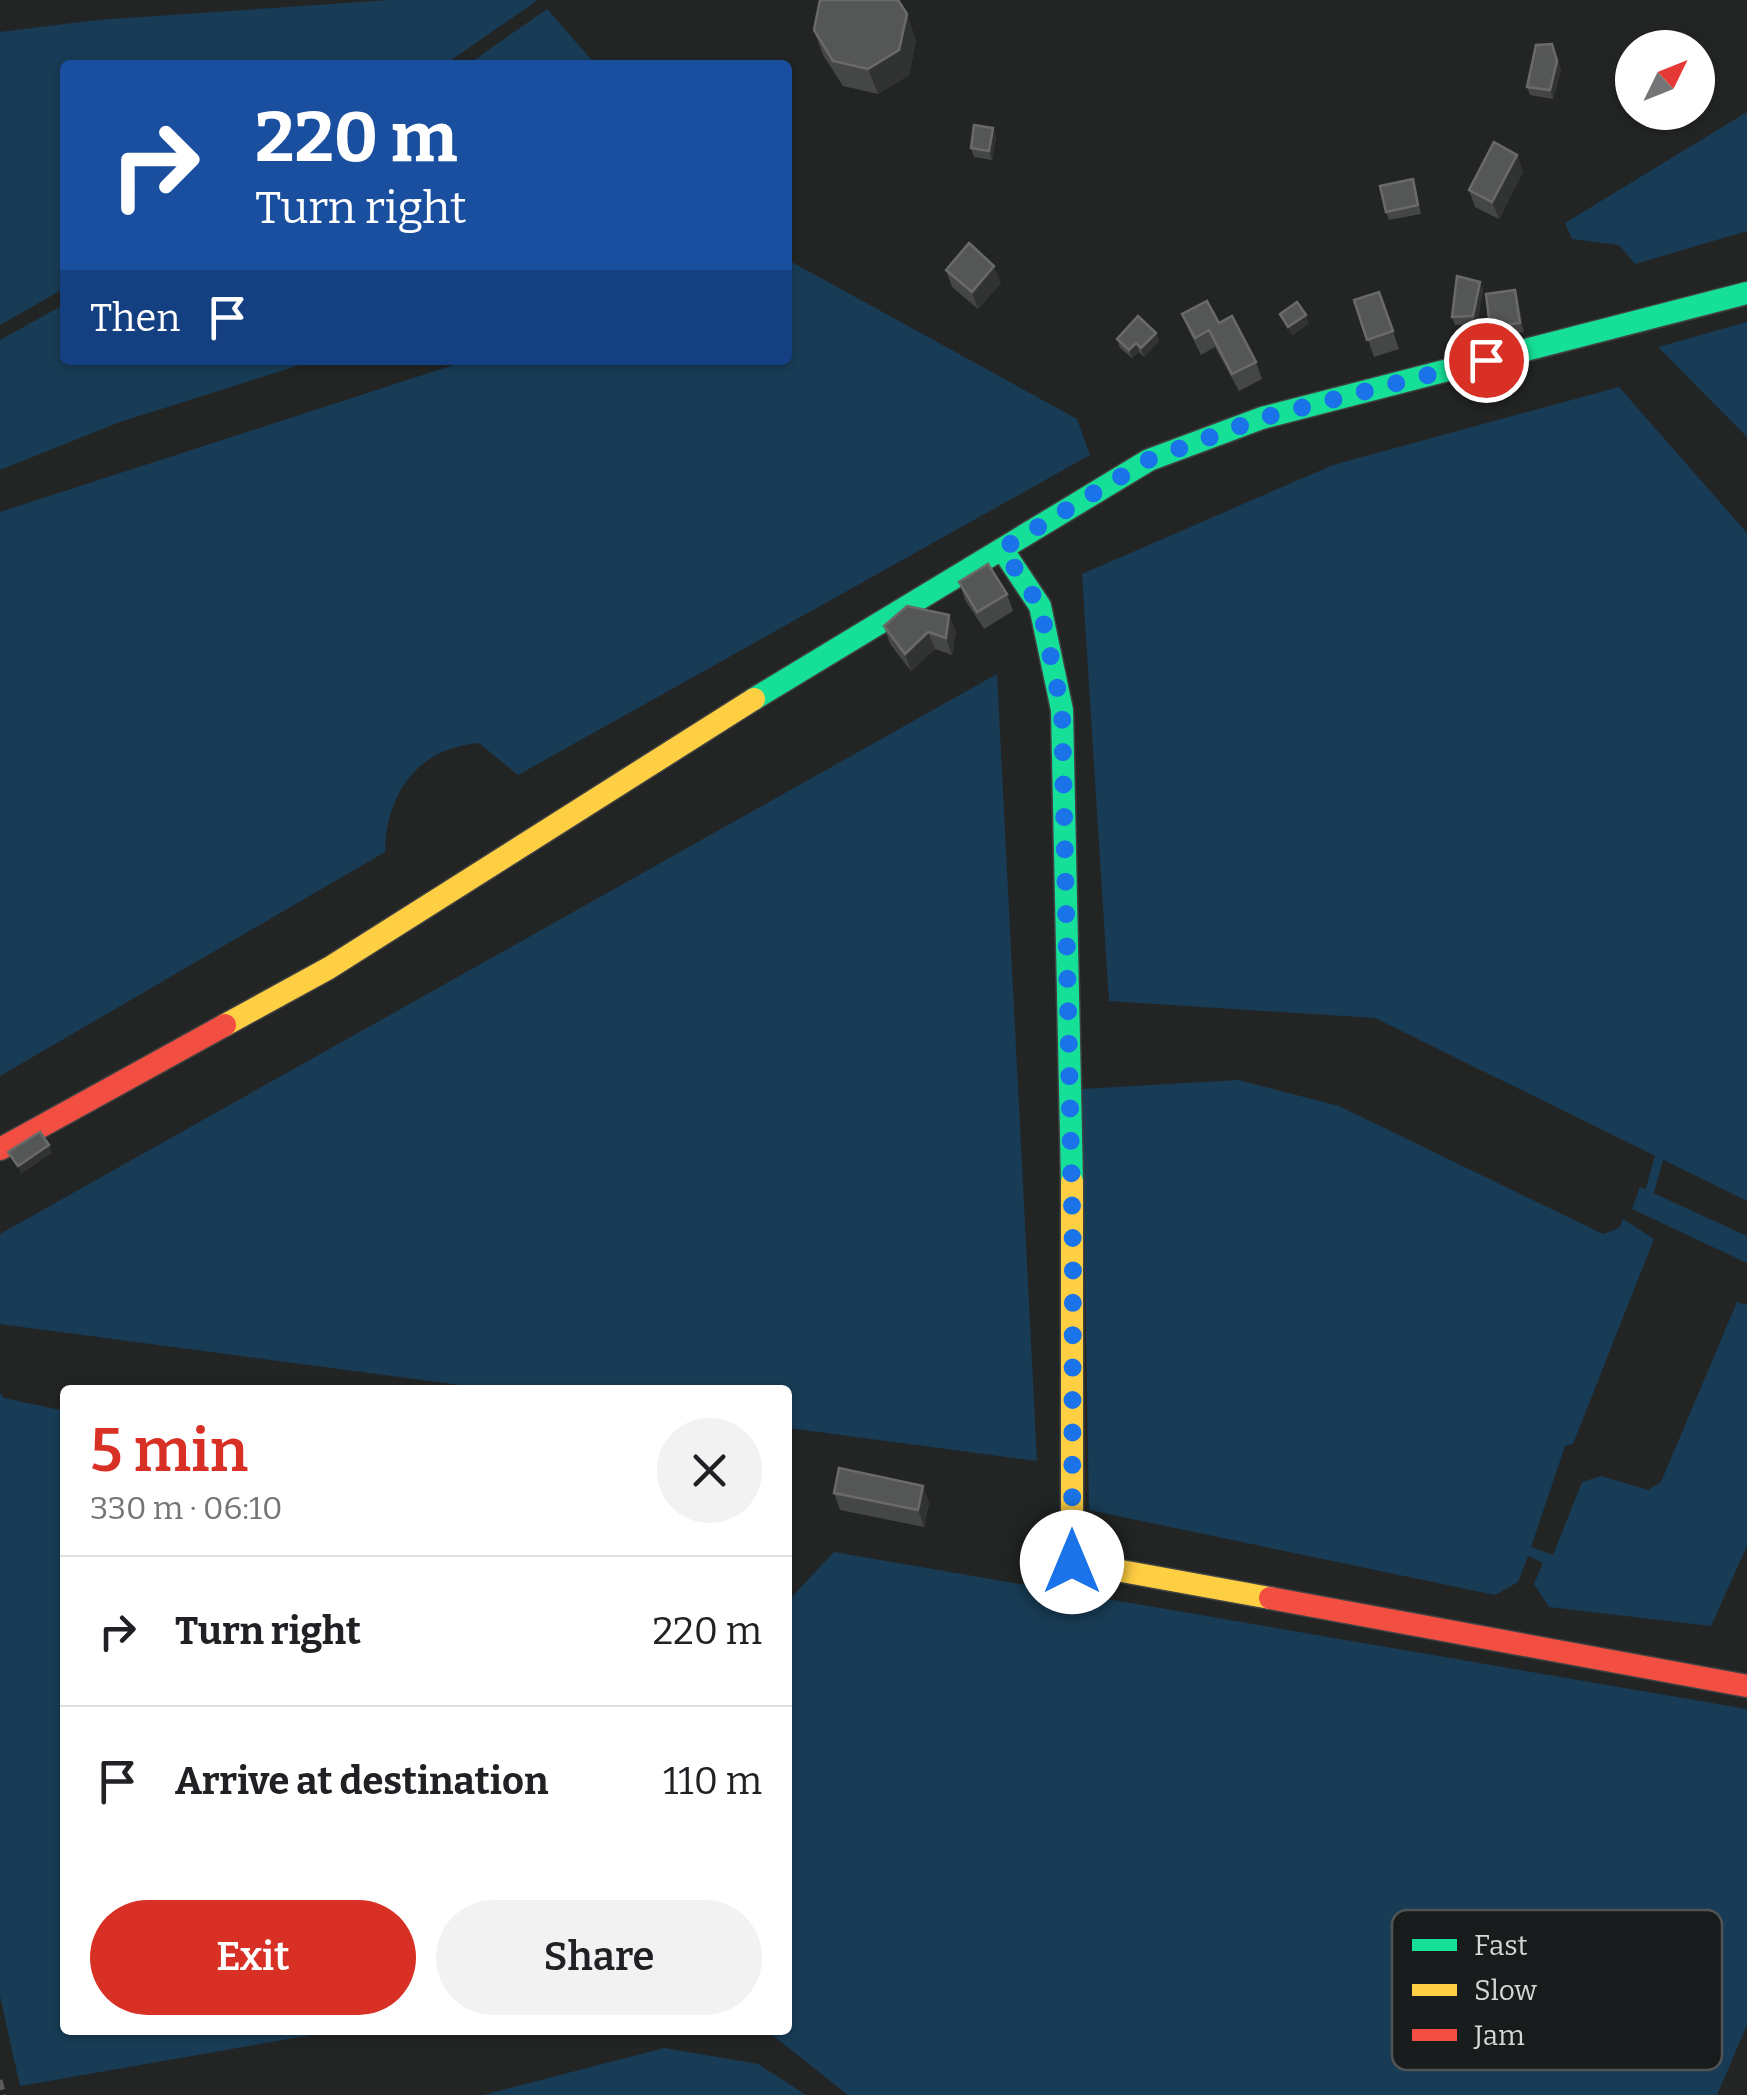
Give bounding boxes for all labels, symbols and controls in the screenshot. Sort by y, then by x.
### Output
north arrow [1615,30,1715,130]
map controls [1615,30,1715,130]
text: 220 m [255,96,458,180]
icon: right [90,100,220,230]
text: Turn right [255,181,467,235]
icon: arrive [200,290,255,345]
text: Then [90,295,180,341]
pin [1444,318,1529,403]
icon: arrive [1459,333,1514,388]
text: 5 min [90,1415,248,1487]
button: close [657,1418,762,1523]
text: 330 m · 06:10 [90,1489,282,1527]
position arrow [1020,1510,1124,1614]
icon: right [90,1604,145,1659]
text: Turn right [175,1608,361,1654]
text: 220 m [652,1608,762,1654]
icon: arrive [90,1754,145,1809]
text: Arrive at destination [175,1758,548,1804]
text: 110 m [663,1758,762,1804]
button: Exit [90,1900,416,2015]
button: Share [436,1900,762,2015]
legend [1392,1910,1722,2070]
text: Fast [1474,1929,1528,1962]
text: Slow [1474,1974,1537,2007]
text: Jam [1473,2019,1525,2052]

